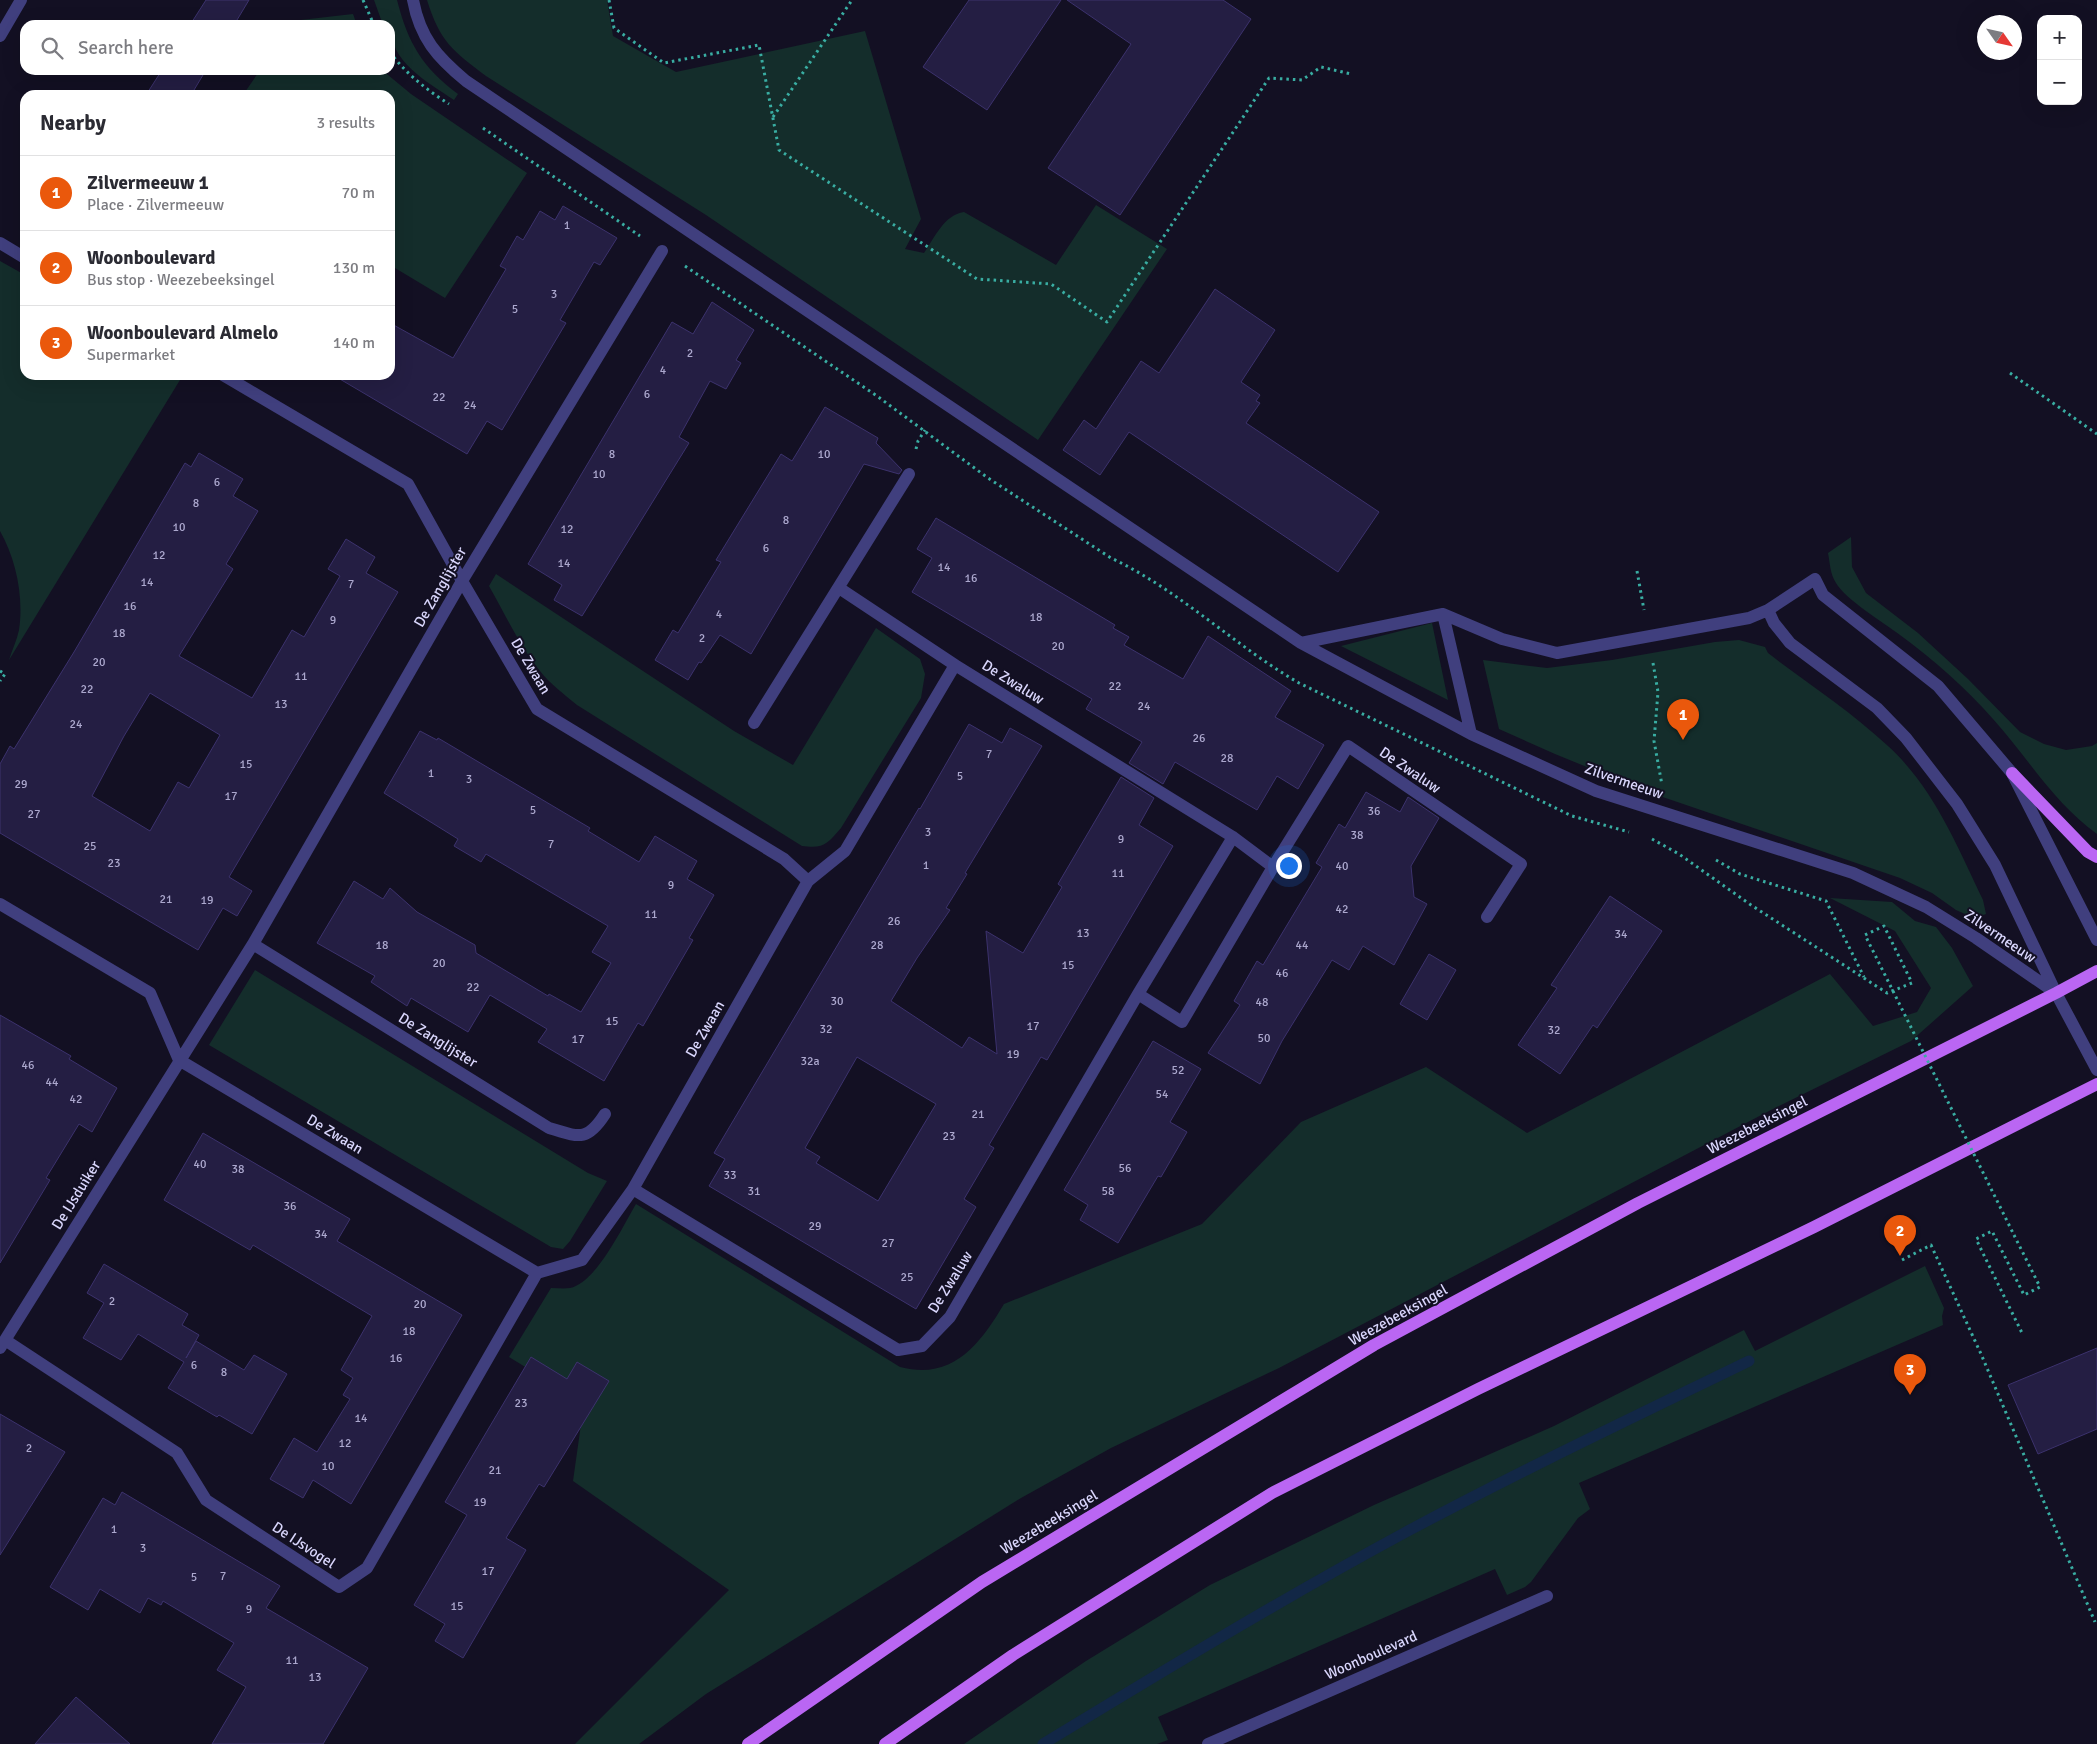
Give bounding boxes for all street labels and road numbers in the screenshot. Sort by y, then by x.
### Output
street label: De Zanglijster [410,543,470,630]
street label: De Zwaan [507,635,555,697]
street label: De Zwaluw [979,656,1048,708]
street label: De Zwaluw [1376,743,1444,797]
street label: Zilvermeeuw [1582,759,1666,803]
street label: Zilvermeeuw [1961,905,2039,967]
street label: De Zwaan [682,997,728,1061]
street label: De Zanglijster [395,1009,481,1072]
street label: Weezebeeksingel [1704,1092,1810,1158]
street label: De Zwaan [304,1110,366,1158]
street label: De IJsduiker [48,1157,105,1233]
street label: De Zwaluw [924,1247,976,1316]
street label: Weezebeeksingel [1345,1280,1451,1350]
street label: Weezebeeksingel [997,1486,1101,1558]
street label: De IJsvogel [269,1518,339,1572]
street label: Woonboulevard [1322,1627,1420,1683]

